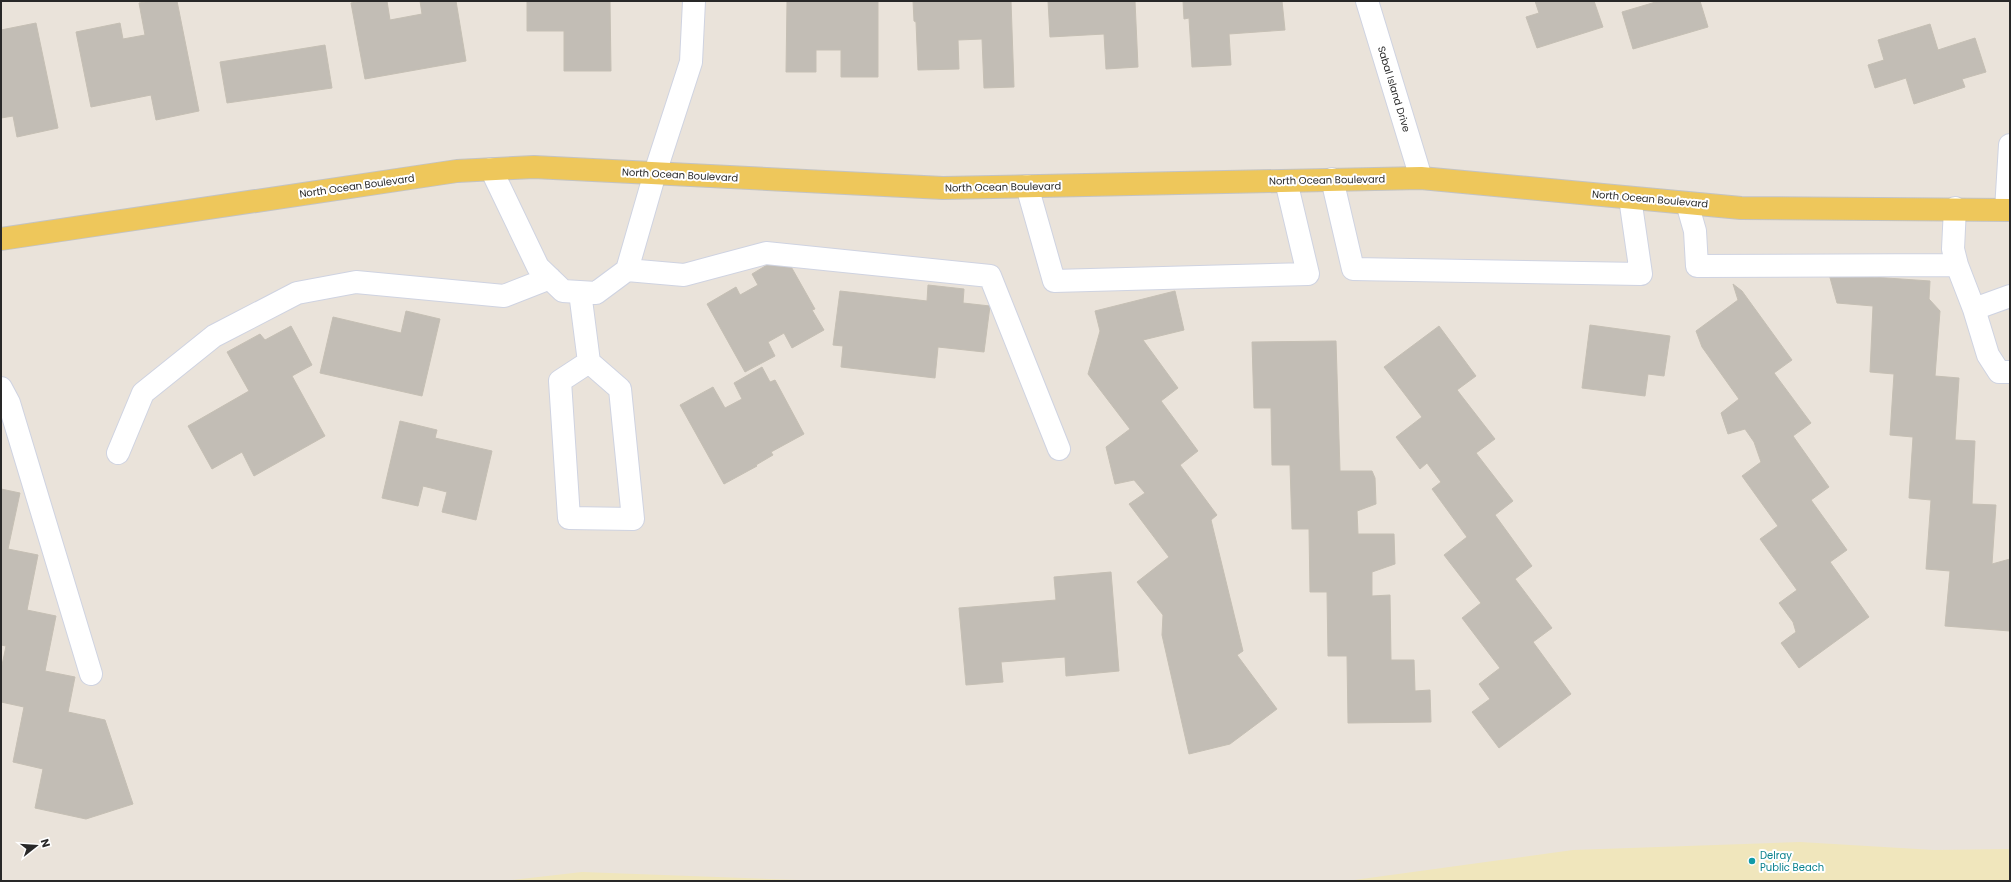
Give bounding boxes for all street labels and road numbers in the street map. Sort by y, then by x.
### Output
street label: Sabal Island Drive [1374,44,1414,134]
street label: North Ocean Boulevard [622,164,738,186]
street label: North Ocean Boulevard [298,170,416,202]
street label: North Ocean Boulevard [1269,171,1385,189]
street label: North Ocean Boulevard [945,178,1061,196]
street label: North Ocean Boulevard [1591,186,1709,212]

